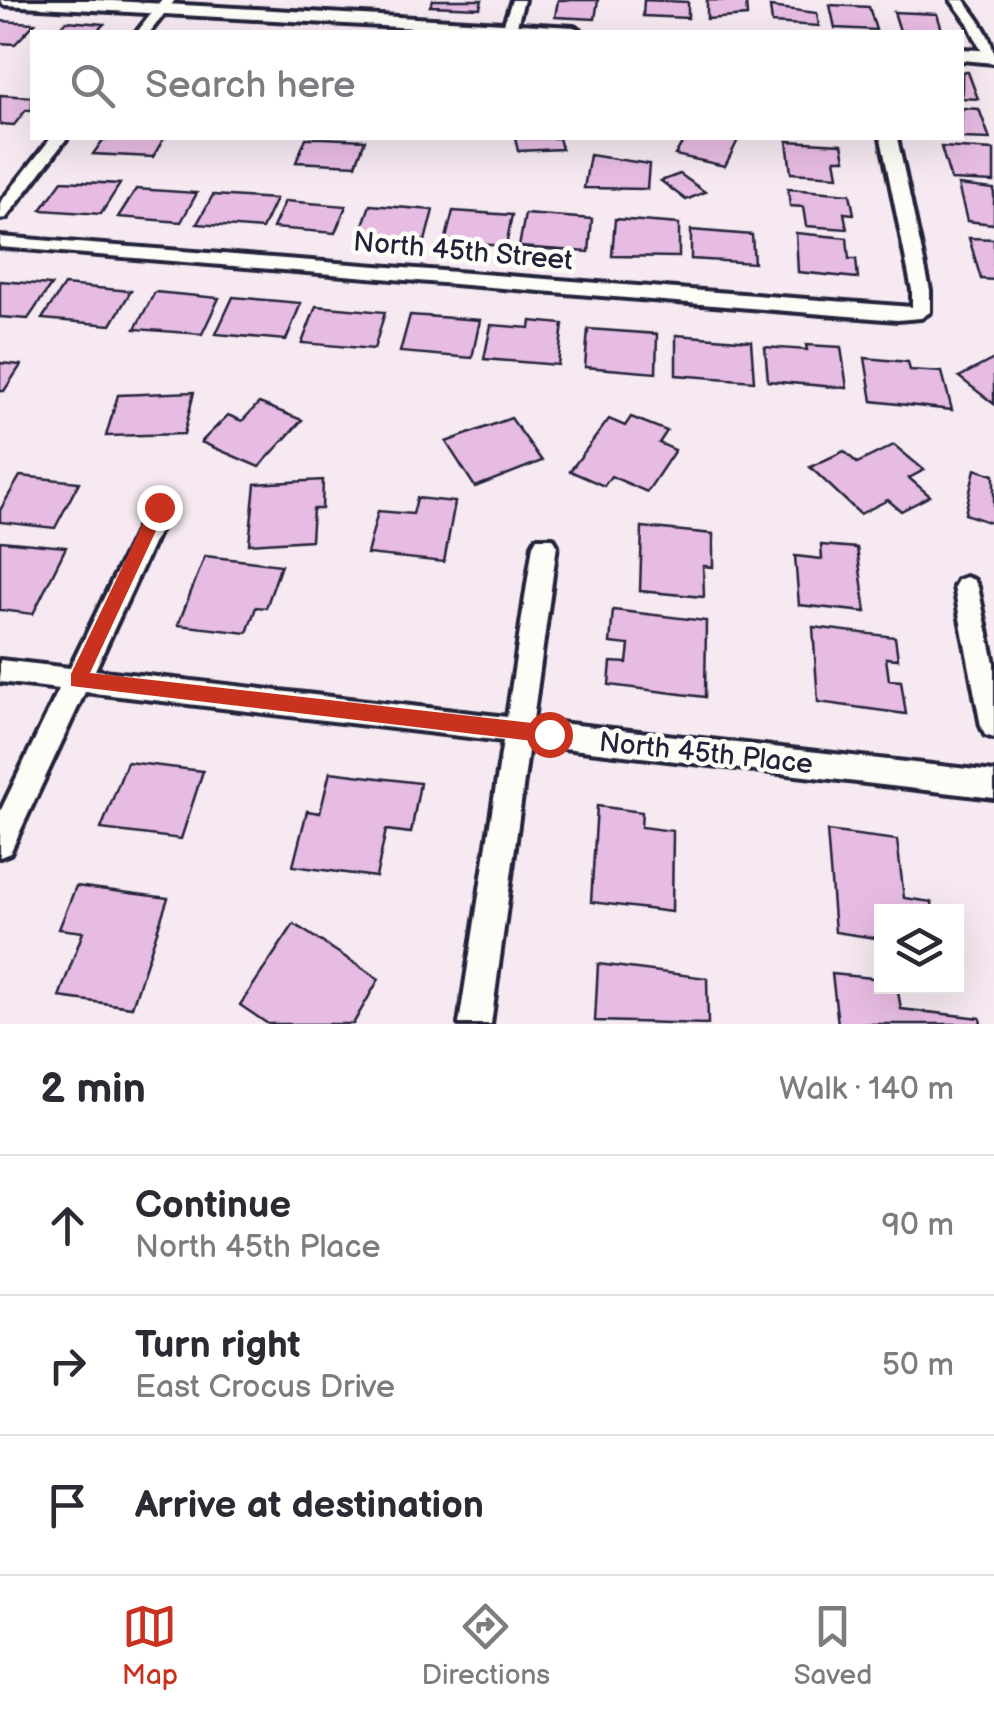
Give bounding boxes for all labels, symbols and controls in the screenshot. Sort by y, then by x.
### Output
search box [30,30,964,140]
icon: search [65,58,120,113]
text: Search here [145,63,356,108]
street label: North 45th Street [352,225,574,278]
route end [137,485,183,531]
route start [527,712,573,758]
street label: North 45th Place [597,726,814,781]
map controls [874,904,964,994]
button: layers [874,904,964,994]
text: 2 min [40,1064,146,1115]
text: Walk · 140 m [779,1070,954,1109]
text: Continue [135,1183,291,1228]
icon: ahead [40,1198,95,1253]
text: 90 m [882,1206,954,1245]
text: North 45th Place [135,1228,380,1267]
text: Turn right [135,1323,300,1368]
icon: right [40,1338,95,1393]
text: 50 m [882,1346,954,1385]
text: East Crocus Drive [135,1368,395,1407]
icon: arrive [40,1478,95,1533]
text: Arrive at destination [135,1483,484,1528]
tab: Map [122,1599,178,1692]
tab: Directions [421,1599,550,1692]
tab: Saved [794,1599,872,1692]

